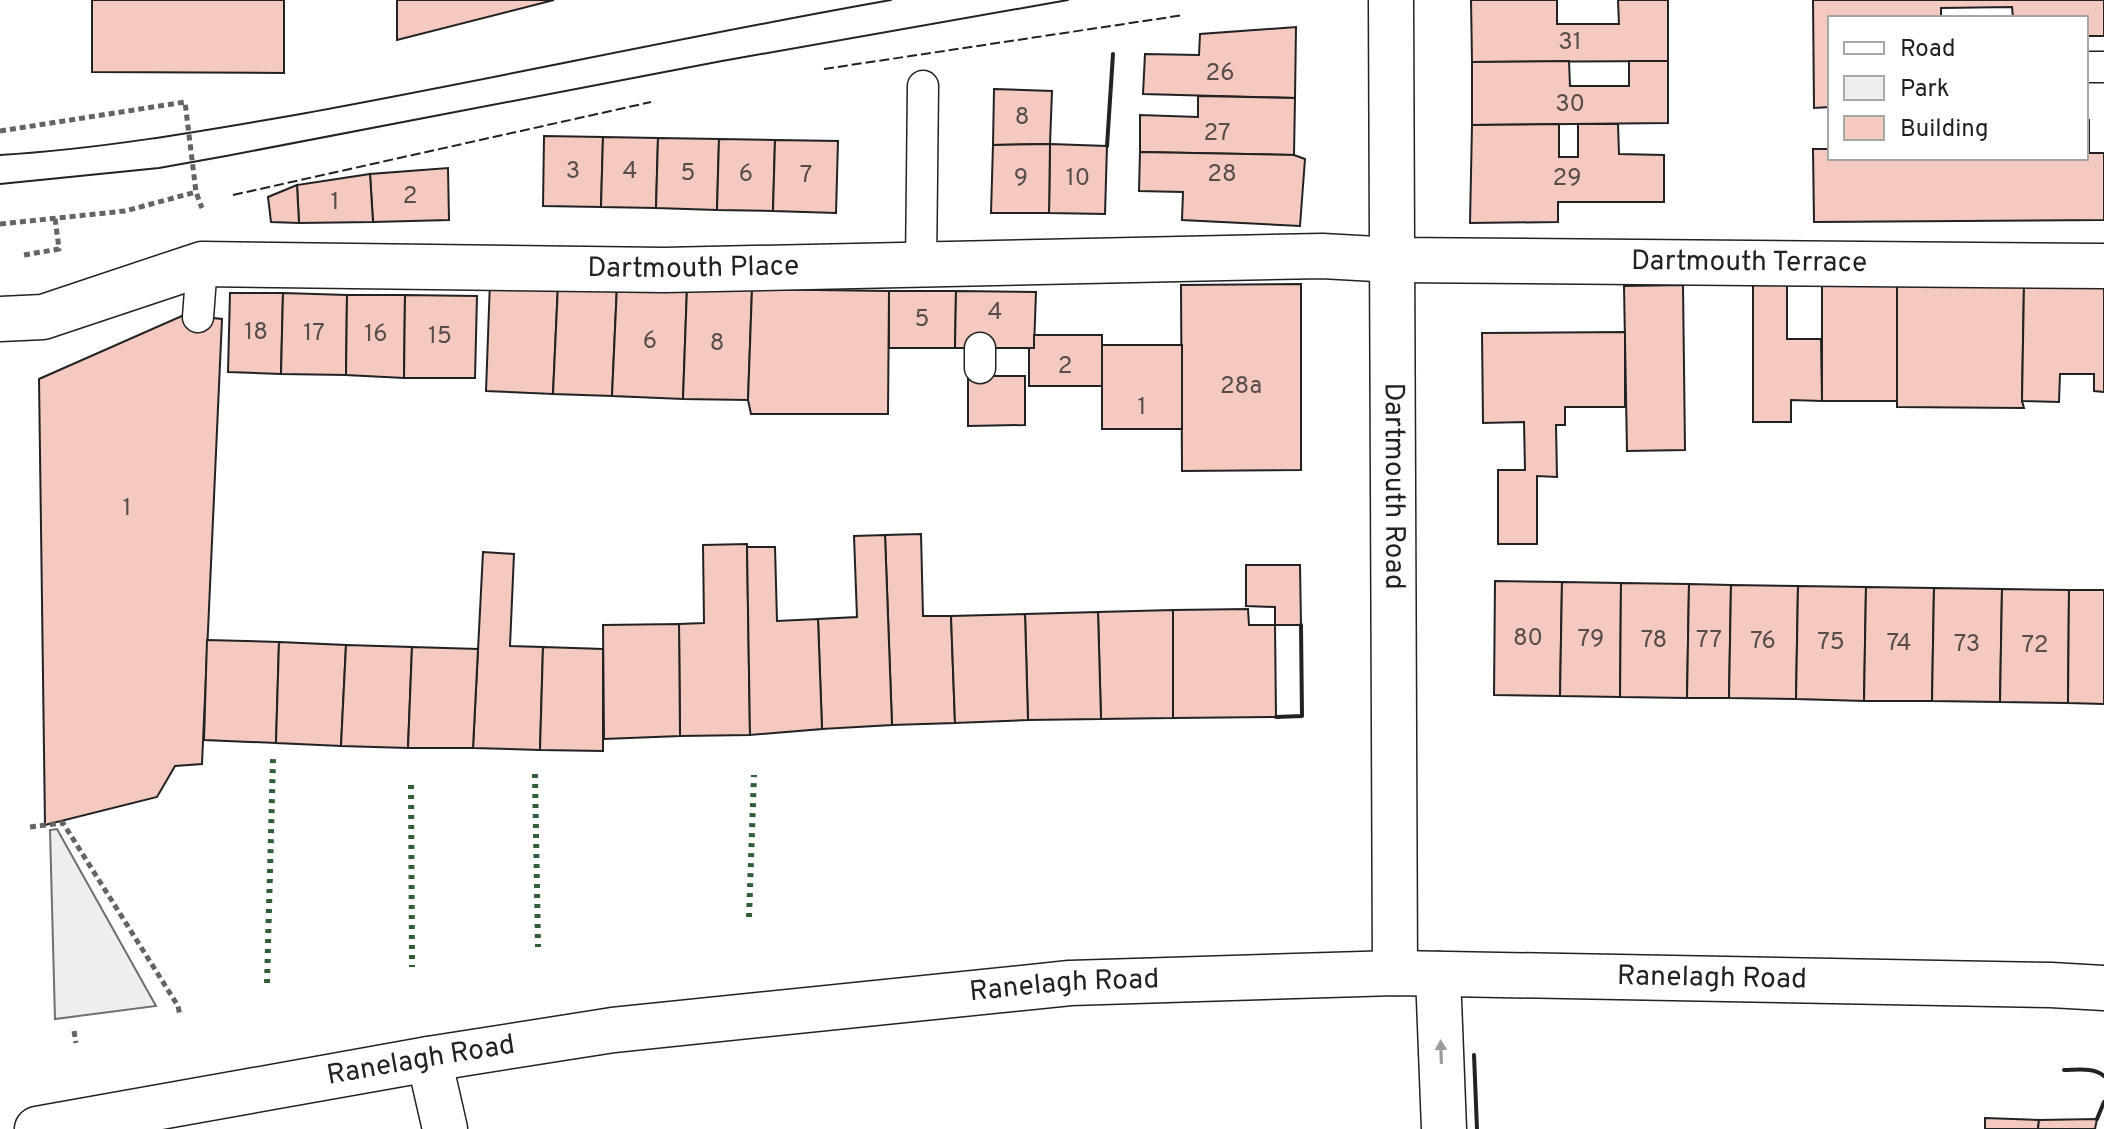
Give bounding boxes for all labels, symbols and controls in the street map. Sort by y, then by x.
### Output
legend [1828,16,2088,160]
house number: 31 [1558,28,1582,58]
text: Road [1900,35,1956,65]
house number: 26 [1205,59,1235,89]
text: Park [1900,75,1950,105]
house number: 30 [1555,90,1585,120]
house number: 8 [1015,103,1029,133]
text: Building [1900,115,1989,145]
house number: 27 [1204,119,1230,149]
house number: 3 [566,157,580,187]
house number: 4 [623,157,637,187]
house number: 5 [681,159,695,189]
house number: 6 [739,160,753,190]
house number: 28 [1207,160,1237,190]
house number: 7 [800,161,812,191]
house number: 9 [1014,164,1028,194]
house number: 10 [1066,164,1090,194]
house number: 29 [1552,164,1582,194]
house number: 2 [403,182,417,212]
house number: 1 [331,188,339,218]
street label: Dartmouth Terrace [1631,244,1867,282]
street label: Dartmouth Place [587,249,800,288]
house number: 4 [988,298,1002,328]
house number: 5 [915,305,929,335]
house number: 18 [244,318,268,348]
house number: 17 [303,319,325,349]
house number: 16 [364,320,388,350]
house number: 15 [428,322,452,352]
house number: 6 [643,327,657,357]
house number: 8 [710,329,724,359]
house number: 2 [1058,352,1072,382]
house number: 28a [1220,372,1262,402]
street label: Dartmouth Road [1375,382,1411,590]
house number: 1 [1138,393,1146,423]
house number: 1 [123,494,131,524]
house number: 80 [1513,624,1543,654]
house number: 79 [1578,625,1604,655]
house number: 78 [1641,626,1667,656]
house number: 77 [1696,626,1722,656]
house number: 76 [1750,627,1776,657]
house number: 75 [1817,628,1845,658]
house number: 74 [1886,629,1912,659]
house number: 73 [1954,630,1980,660]
house number: 72 [2022,631,2048,661]
street label: Ranelagh Road [1617,959,1807,999]
street label: Ranelagh Road [968,962,1160,1011]
street label: Ranelagh Road [324,1028,518,1095]
one-way arrow [1435,1039,1448,1064]

